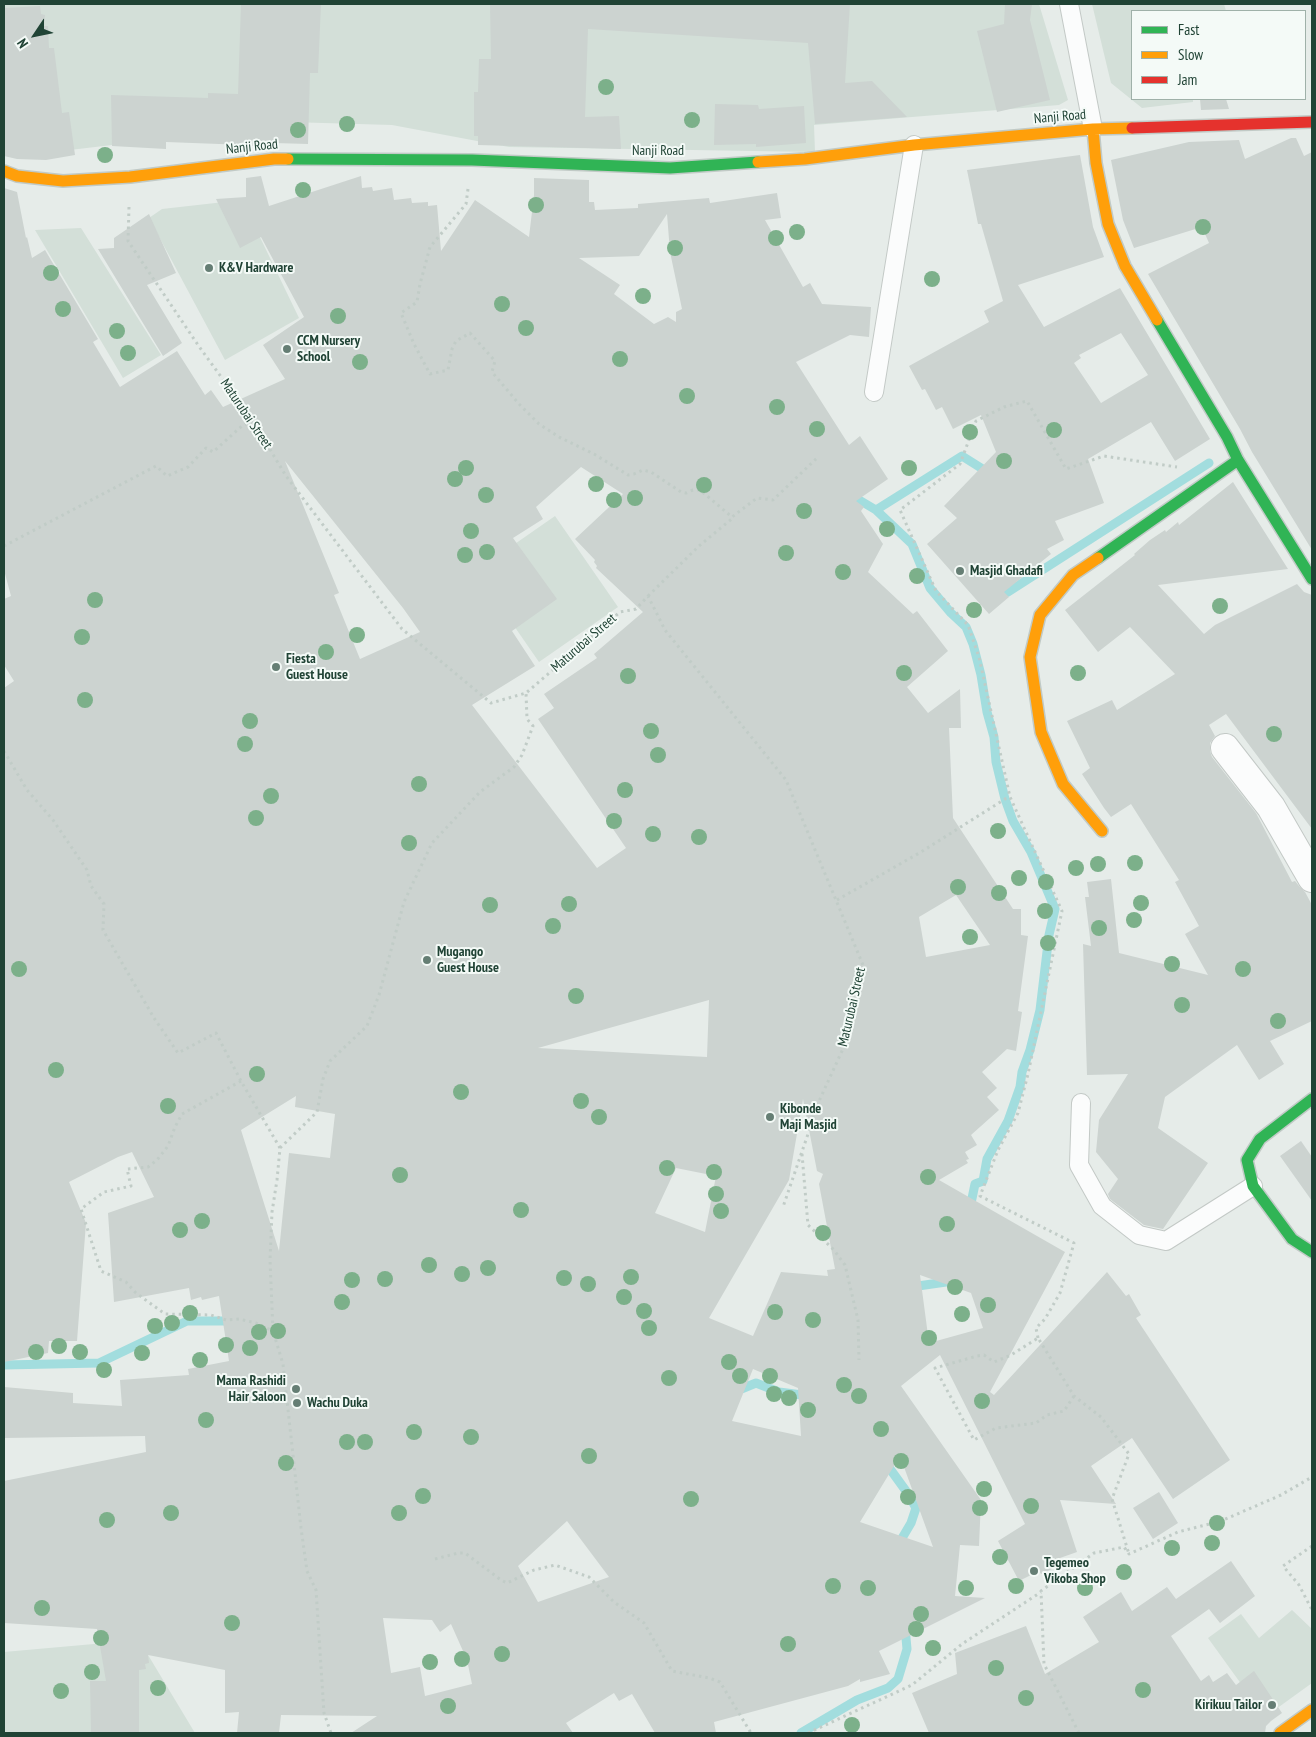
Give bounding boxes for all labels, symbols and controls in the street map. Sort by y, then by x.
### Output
north arrow [10,10,60,60]
legend [1131,10,1306,100]
text: Fast [1178,20,1199,39]
text: N [13,35,32,52]
text: Slow [1178,45,1203,64]
text: Jam [1178,70,1197,89]
street label: Nanji Road [1033,106,1087,128]
street label: Nanji Road [225,136,279,158]
street label: Nanji Road [632,143,684,159]
place label: K&V Hardware [219,260,293,276]
marker: K&V Hardware [203,262,215,274]
place label: CCM Nursery School [297,333,360,366]
marker: CCM Nursery School [281,343,293,355]
street label: Maturubai Street [216,376,276,452]
place label: Masjid Ghadafi [970,563,1043,579]
marker: Masjid Ghadafi [954,565,966,577]
street label: Maturubai Street [548,610,620,676]
place label: Fiesta Guest House [286,651,348,684]
marker: Fiesta Guest House [270,661,282,673]
place label: Mugango Guest House [437,944,499,976]
marker: Mugango Guest House [421,954,433,966]
street label: Maturubai Street [835,966,869,1048]
place label: Kibonde Maji Masjid [780,1101,837,1134]
marker: Kibonde Maji Masjid [764,1111,776,1123]
place label: Mama Rashidi Hair Saloon [216,1373,286,1405]
marker: Mama Rashidi Hair Saloon [290,1383,302,1395]
place label: Wachu Duka [307,1395,368,1411]
marker: Wachu Duka [291,1397,303,1409]
place label: Tegemeo Vikoba Shop [1044,1555,1106,1588]
marker: Tegemeo Vikoba Shop [1028,1565,1040,1577]
place label: Kirikuu Tailor [1195,1697,1262,1713]
marker: Kirikuu Tailor [1266,1699,1278,1711]

